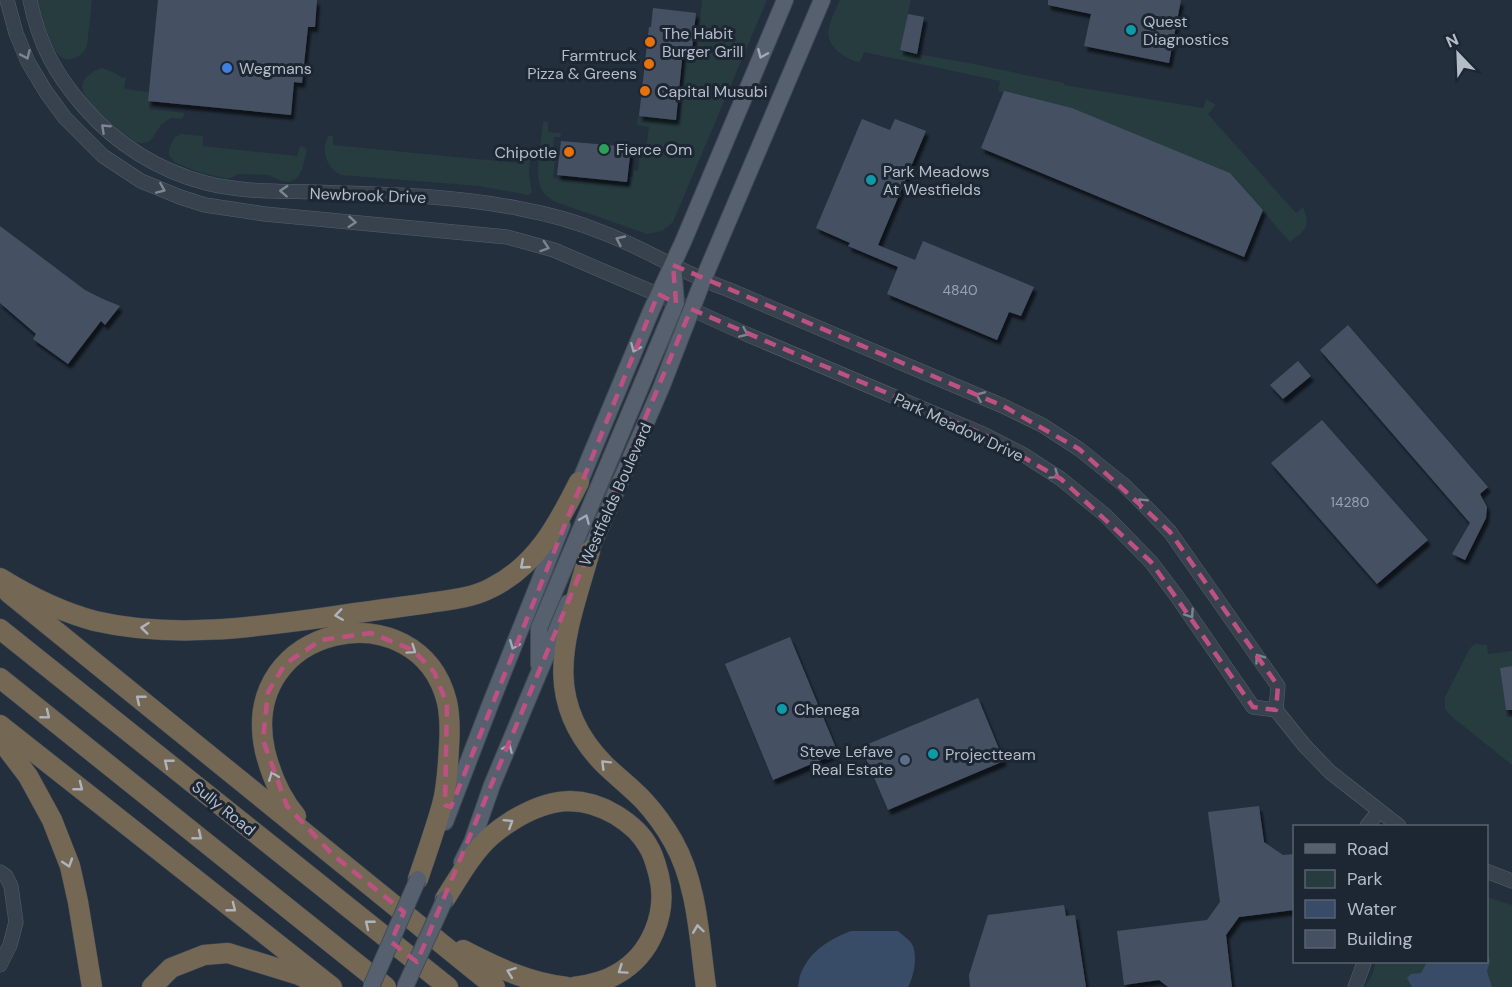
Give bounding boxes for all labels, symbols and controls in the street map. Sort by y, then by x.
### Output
place label: Quest Diagnostics [1143,11,1229,50]
place label: The Habit Burger Grill [662,23,743,62]
marker: Quest Diagnostics [1124,23,1138,37]
north arrow [1428,24,1488,84]
text: N [1443,29,1462,53]
marker: The Habit Burger Grill [643,35,657,49]
place label: Farmtruck Pizza & Greens [527,45,637,84]
one-way arrow [757,48,769,59]
one-way arrow [18,49,30,60]
marker: Farmtruck Pizza & Greens [642,57,656,71]
place label: Wegmans [239,58,312,79]
marker: Wegmans [220,61,234,75]
place label: Capital Musubi [657,81,768,102]
marker: Capital Musubi [638,84,652,98]
one-way arrow [101,125,112,136]
place label: Fierce Om [616,139,692,160]
place label: Chipotle [494,142,557,163]
marker: Fierce Om [597,142,611,156]
marker: Chipotle [562,145,576,159]
place label: Park Meadows At Westfields [883,161,990,200]
marker: Park Meadows At Westfields [864,173,878,187]
one-way arrow [155,182,166,194]
street label: Newbrook Drive [309,183,427,208]
one-way arrow [280,185,289,198]
one-way arrow [348,215,357,228]
one-way arrow [616,236,627,248]
one-way arrow [539,240,550,253]
house number: 4840 [942,281,978,299]
one-way arrow [738,326,749,338]
one-way arrow [630,342,642,353]
street label: Park Meadow Drive [891,388,1027,467]
one-way arrow [975,391,986,403]
street label: Westfields Boulevard [574,419,657,569]
one-way arrow [1048,468,1059,479]
house number: 14280 [1331,493,1369,511]
one-way arrow [1138,499,1149,510]
one-way arrow [578,514,590,525]
one-way arrow [520,557,531,568]
one-way arrow [1182,608,1193,619]
one-way arrow [335,609,344,621]
one-way arrow [141,622,150,635]
one-way arrow [509,639,521,650]
one-way arrow [405,643,416,654]
one-way arrow [1255,654,1266,665]
one-way arrow [136,696,147,707]
place label: Chenega [794,699,860,720]
marker: Chenega [775,702,789,716]
one-way arrow [39,707,50,718]
place label: Steve Lefave Real Estate [800,741,893,780]
one-way arrow [500,743,512,754]
place label: Projectteam [945,744,1036,765]
marker: Projectteam [926,747,940,761]
marker: Steve Lefave Real Estate [898,753,912,767]
one-way arrow [164,760,175,771]
one-way arrow [602,761,613,772]
one-way arrow [268,771,280,782]
street label: Sully Road [188,776,260,840]
one-way arrow [72,780,83,791]
one-way arrow [503,818,513,830]
legend [1293,825,1488,963]
one-way arrow [191,829,202,840]
text: Road [1347,837,1389,861]
one-way arrow [61,857,74,868]
text: Park [1347,867,1383,891]
text: Water [1347,897,1397,921]
one-way arrow [225,901,236,912]
one-way arrow [365,921,376,932]
one-way arrow [692,924,704,934]
text: Building [1347,927,1412,951]
one-way arrow [617,963,628,974]
one-way arrow [506,967,516,980]

